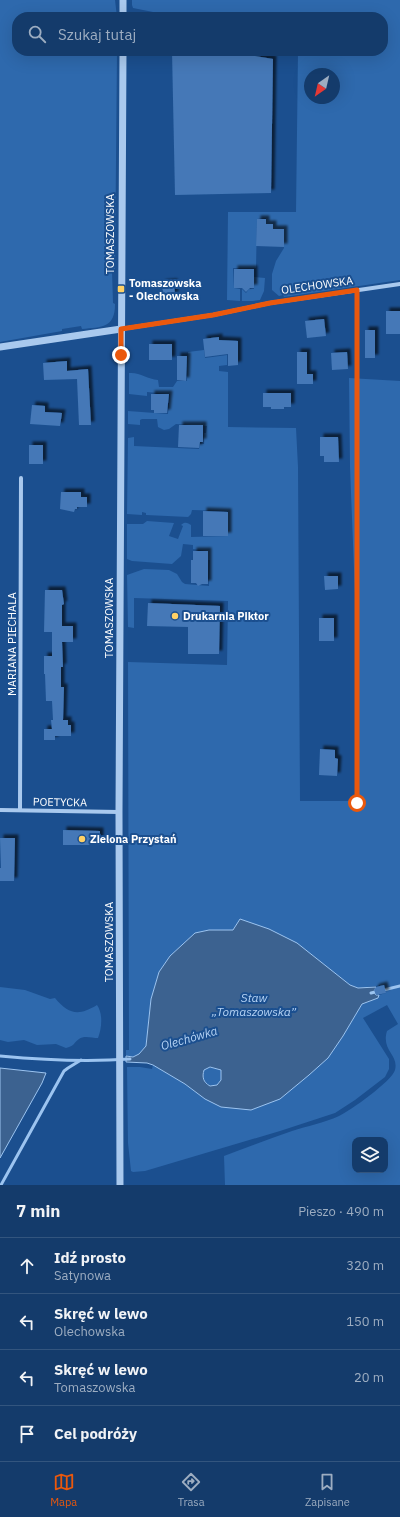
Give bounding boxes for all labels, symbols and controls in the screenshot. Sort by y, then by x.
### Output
search box [12,12,388,56]
icon: search [26,23,48,45]
text: Szukaj tutaj [58,25,136,44]
north arrow [304,68,340,104]
street label: TOMASZOWSKA [103,194,117,274]
street label: OLECHOWSKA [280,273,354,297]
place label: Tomaszowska - Olechowska [129,276,201,303]
marker: Tomaszowska - Olechowska [116,284,126,294]
route end [112,346,130,364]
street label: TOMASZOWSKA [102,578,116,658]
street label: MARIANA PIECHALA [5,592,19,696]
place label: Drukarnia Piktor [183,609,269,623]
marker: Drukarnia Piktor [170,611,180,621]
route start [348,794,366,812]
street label: POETYCKA [33,795,87,809]
place label: Zielona Przystań [90,832,176,846]
marker: Zielona Przystań [77,834,87,844]
street label: TOMASZOWSKA [102,902,116,982]
water label: Staw „Tomaszowska” [211,990,297,1019]
water label: Olechówka [159,1023,219,1053]
map controls [352,1137,388,1173]
button: layers [352,1137,388,1173]
text: 7 min [16,1200,60,1222]
text: Pieszo · 490 m [298,1203,384,1220]
text: Idź prosto [54,1248,126,1267]
icon: ahead [16,1255,38,1277]
text: 320 m [346,1257,384,1274]
text: Satynowa [54,1267,111,1284]
text: Skręć w lewo [54,1304,148,1323]
icon: left [16,1311,38,1333]
text: 150 m [346,1313,384,1330]
text: Olechowska [54,1323,125,1340]
text: Skręć w lewo [54,1360,148,1379]
icon: left [16,1367,38,1389]
text: 20 m [354,1369,384,1386]
text: Tomaszowska [54,1379,136,1396]
icon: arrive [16,1423,38,1445]
text: Cel podróży [54,1424,137,1443]
tab: Mapa [50,1471,77,1509]
tab: Trasa [178,1471,205,1509]
tab: Zapisane [305,1471,350,1509]

